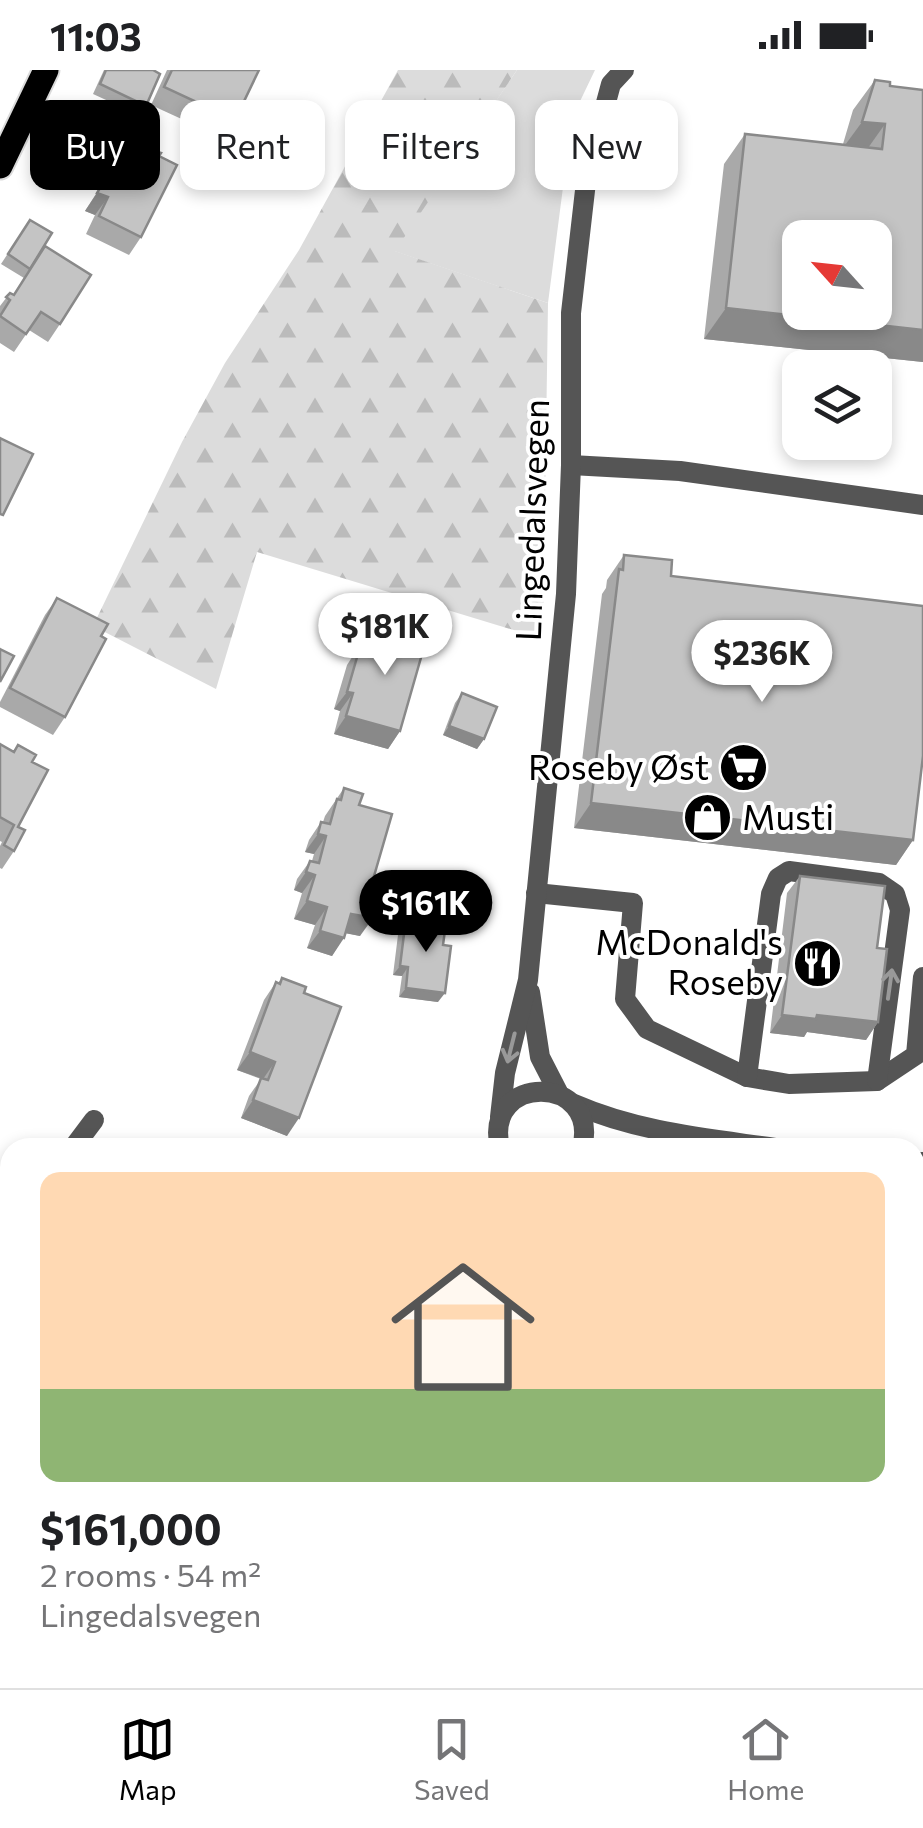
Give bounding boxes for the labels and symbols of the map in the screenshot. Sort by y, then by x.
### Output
north arrow [782,220,892,330]
street label: Lingedalsvegen [505,398,556,642]
pin: $181K [315,593,455,678]
pin: $236K [692,620,832,705]
supermarket icon: Roseby Øst [718,742,770,794]
place label: Roseby Øst [528,744,709,787]
shop icon: Musti [681,792,733,844]
place label: Musti [742,794,834,837]
pin: $161K [356,870,496,955]
place label: McDonald's Roseby [595,919,783,1002]
restaurant icon: McDonald's Roseby [792,937,844,989]
one-way arrow [881,968,900,1001]
one-way arrow [501,1031,519,1063]

